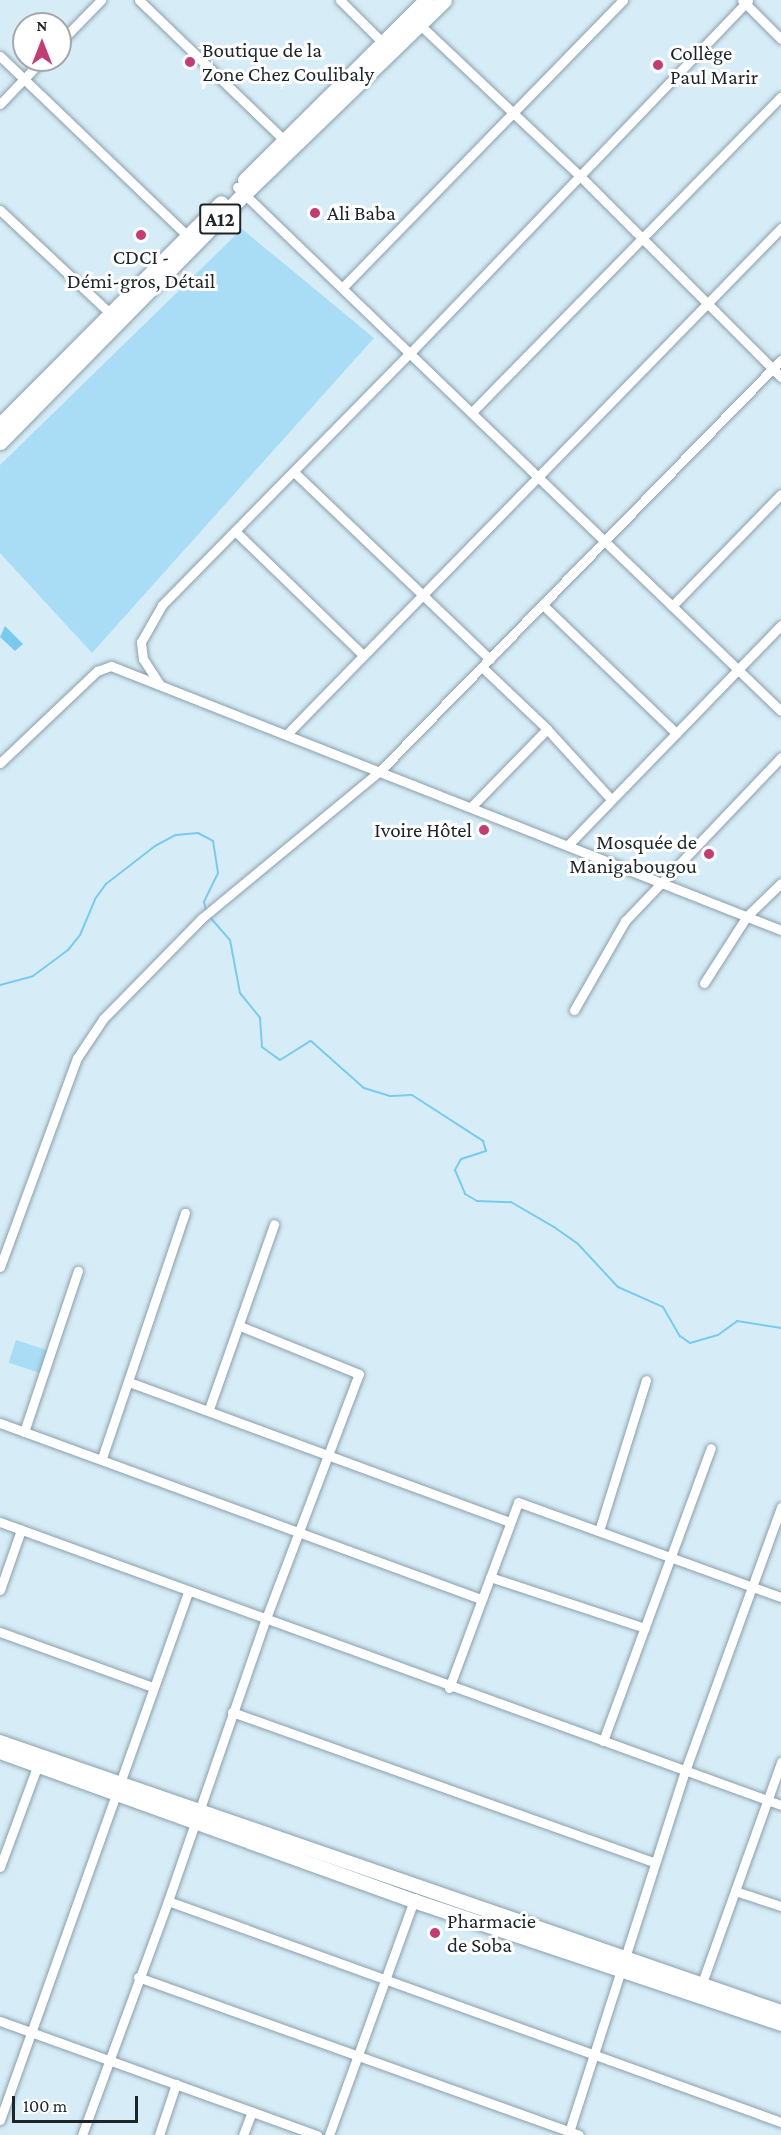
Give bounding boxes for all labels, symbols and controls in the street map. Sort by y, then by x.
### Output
north arrow [12,12,72,72]
text: N [37,17,47,34]
place label: Boutique de la Zone Chez Coulibaly [202,37,374,87]
place label: Collège Paul Marir [670,40,758,90]
marker: Boutique de la Zone Chez Coulibaly [183,55,197,69]
marker: Collège Paul Marir [651,58,665,72]
place label: Ali Baba [327,200,396,226]
road number: A12 [199,202,241,236]
marker: Ali Baba [308,206,322,220]
marker: CDCI - Démi-gros, Détail [134,228,148,242]
place label: CDCI - Démi-gros, Détail [67,244,215,294]
place label: Ivoire Hôtel [374,817,472,843]
marker: Ivoire Hôtel [477,823,491,837]
place label: Mosquée de Manigabougou [569,829,697,879]
marker: Mosquée de Manigabougou [702,847,716,861]
place label: Pharmacie de Soba [447,1908,536,1958]
marker: Pharmacie de Soba [428,1926,442,1940]
scale bar [15,2084,141,2122]
text: 100 m [23,2096,67,2116]

